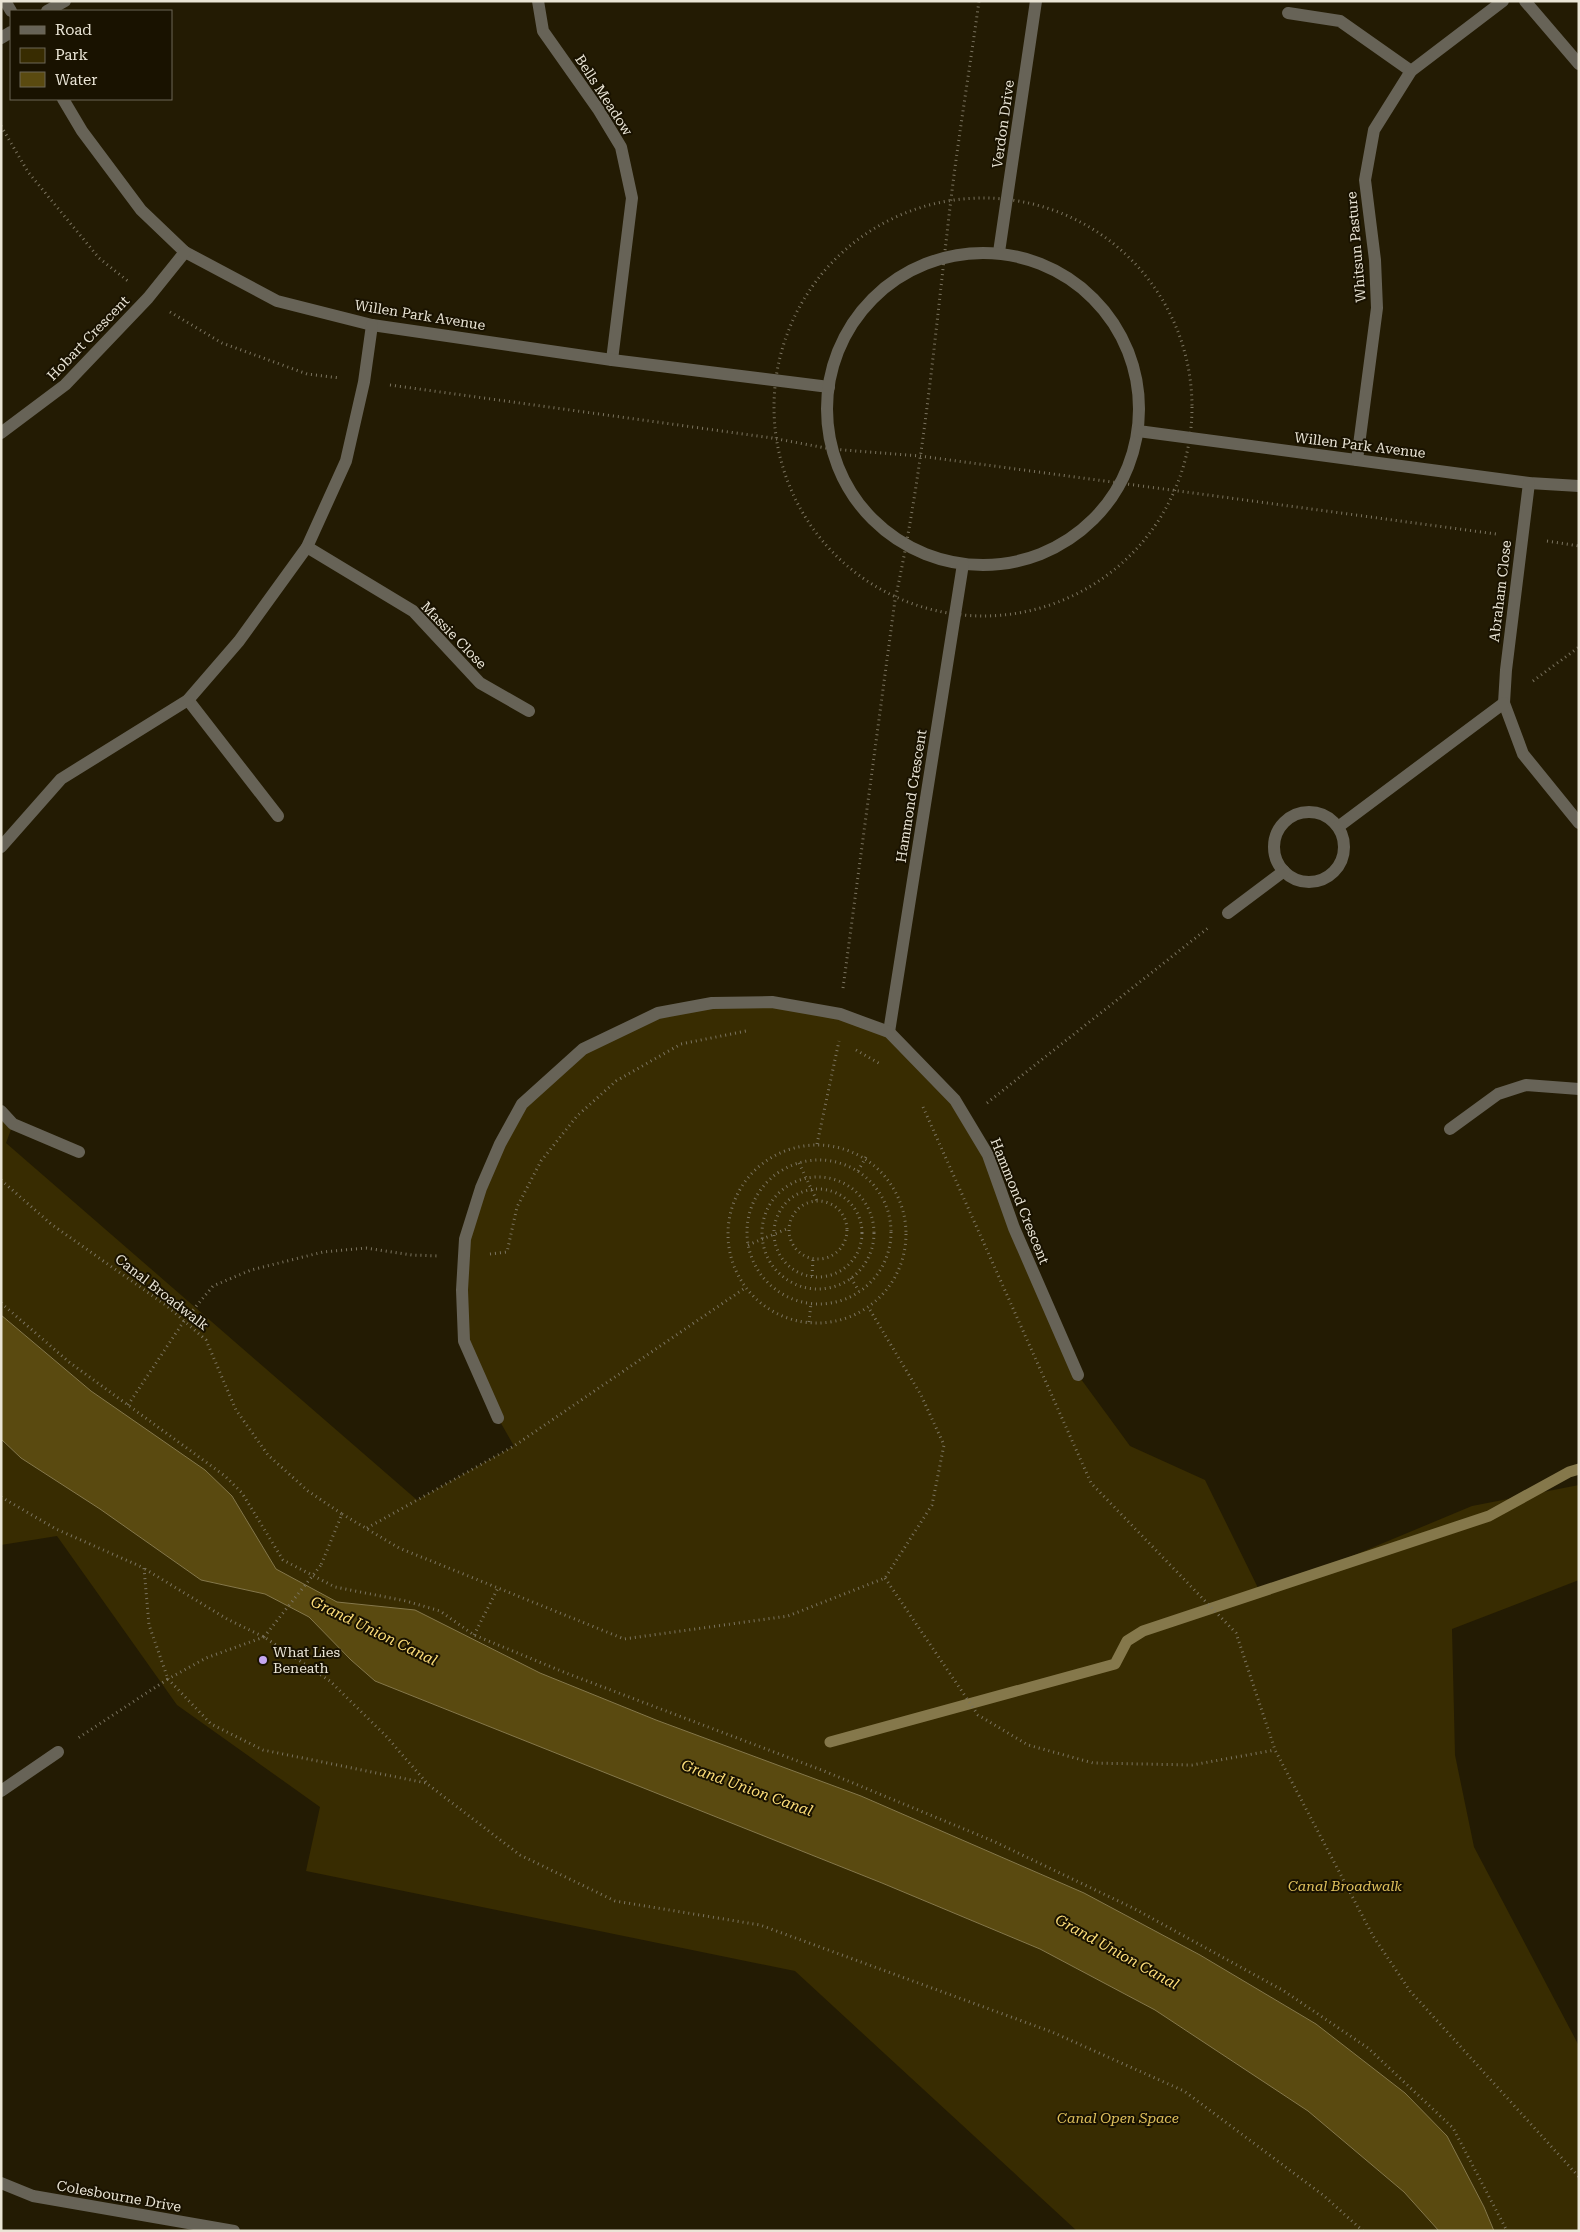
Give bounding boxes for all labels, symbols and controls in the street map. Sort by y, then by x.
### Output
legend [10,10,172,100]
text: Road [55,21,92,39]
text: Park [55,46,89,64]
street label: Bells Meadow [572,52,636,139]
text: Water [55,71,97,89]
street label: Verdon Drive [989,79,1017,169]
street label: Whitsun Pasture [1343,191,1369,303]
street label: Hobart Crescent [44,292,132,384]
street label: Willen Park Avenue [353,297,487,333]
street label: Willen Park Avenue [1293,429,1427,461]
street label: Abraham Close [1486,539,1514,643]
street label: Massie Close [418,598,490,672]
street label: Hammond Crescent [893,728,929,864]
street label: Hammond Crescent [987,1136,1053,1266]
street label: Canal Broadwalk [112,1251,212,1334]
water label: Grand Union Canal [308,1593,441,1670]
place label: What Lies Beneath [273,1644,340,1676]
marker: What Lies Beneath [257,1654,269,1666]
water label: Grand Union Canal [679,1756,816,1820]
park label: Canal Broadwalk [1288,1878,1402,1894]
water label: Grand Union Canal [1052,1911,1182,1994]
park label: Canal Open Space [1057,2110,1179,2126]
street label: Colesbourne Drive [55,2177,183,2215]

